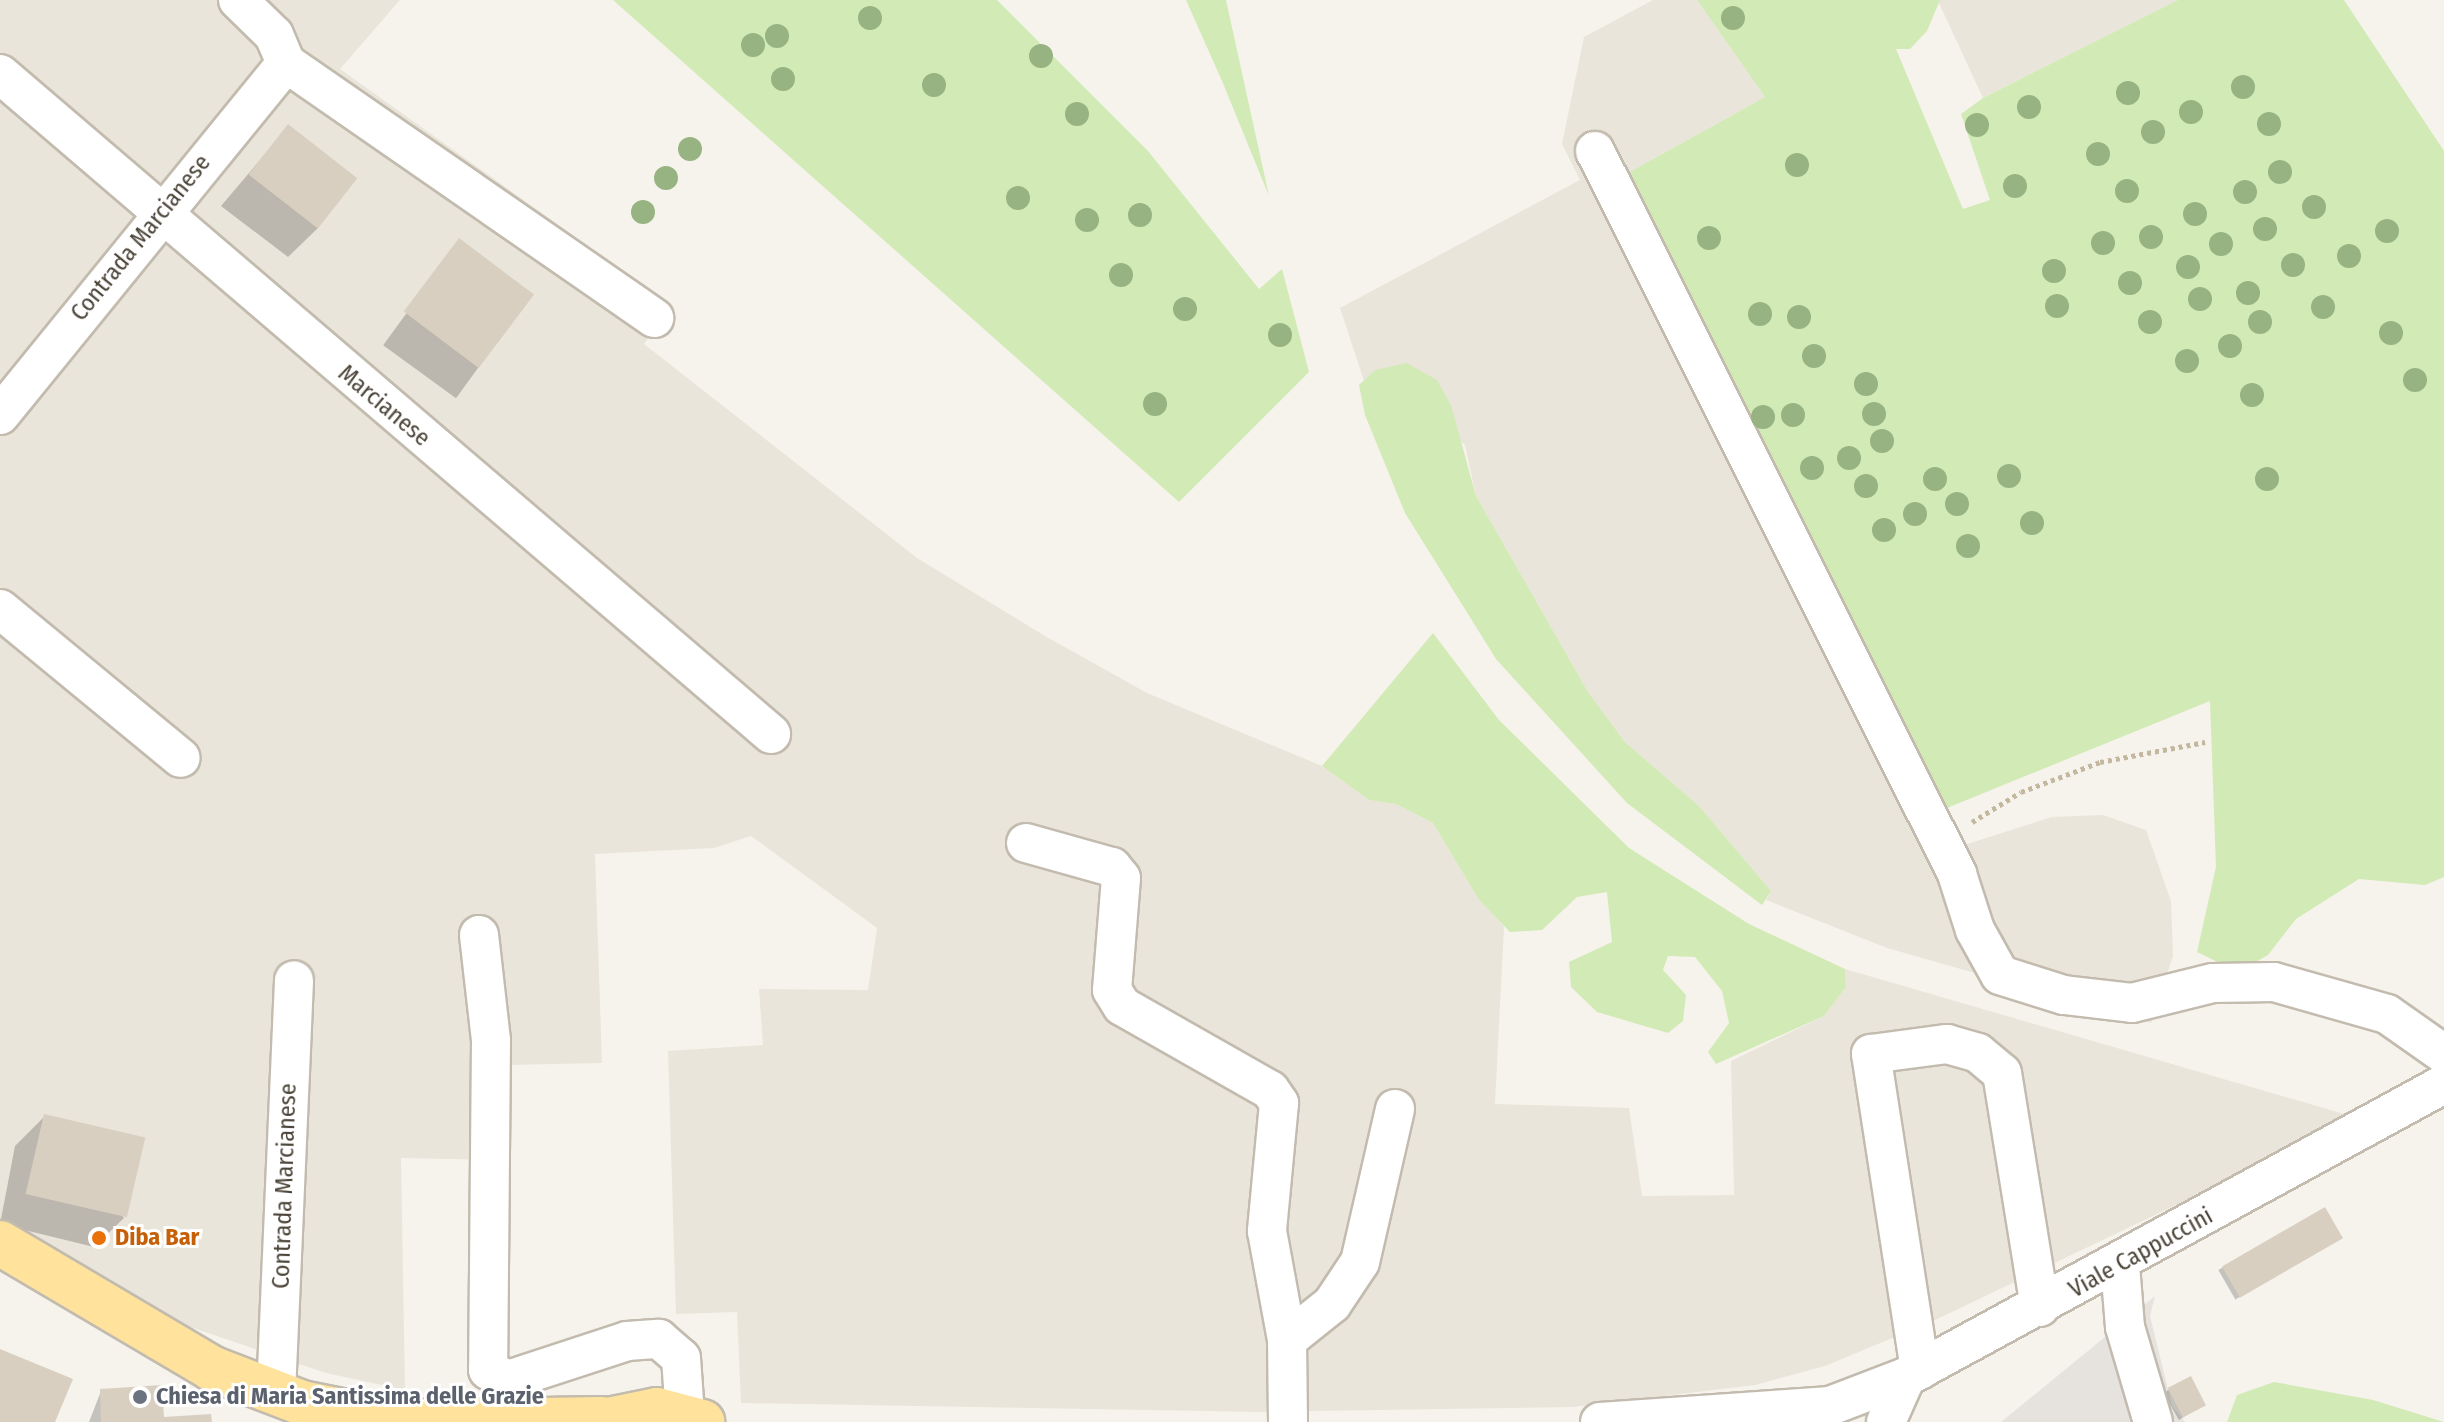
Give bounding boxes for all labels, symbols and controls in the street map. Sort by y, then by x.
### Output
street label: Contrada Marcianese [65,149,217,327]
street label: Marcianese [332,359,436,453]
street label: Contrada Marcianese [267,1083,303,1289]
street label: Viale Cappuccini [2064,1202,2218,1304]
place label: Diba Bar [115,1224,199,1252]
marker: Diba Bar [90,1229,108,1247]
place label: Chiesa di Maria Santissima delle Grazie [156,1383,544,1411]
marker: Chiesa di Maria Santissima delle Grazie [131,1388,149,1406]

